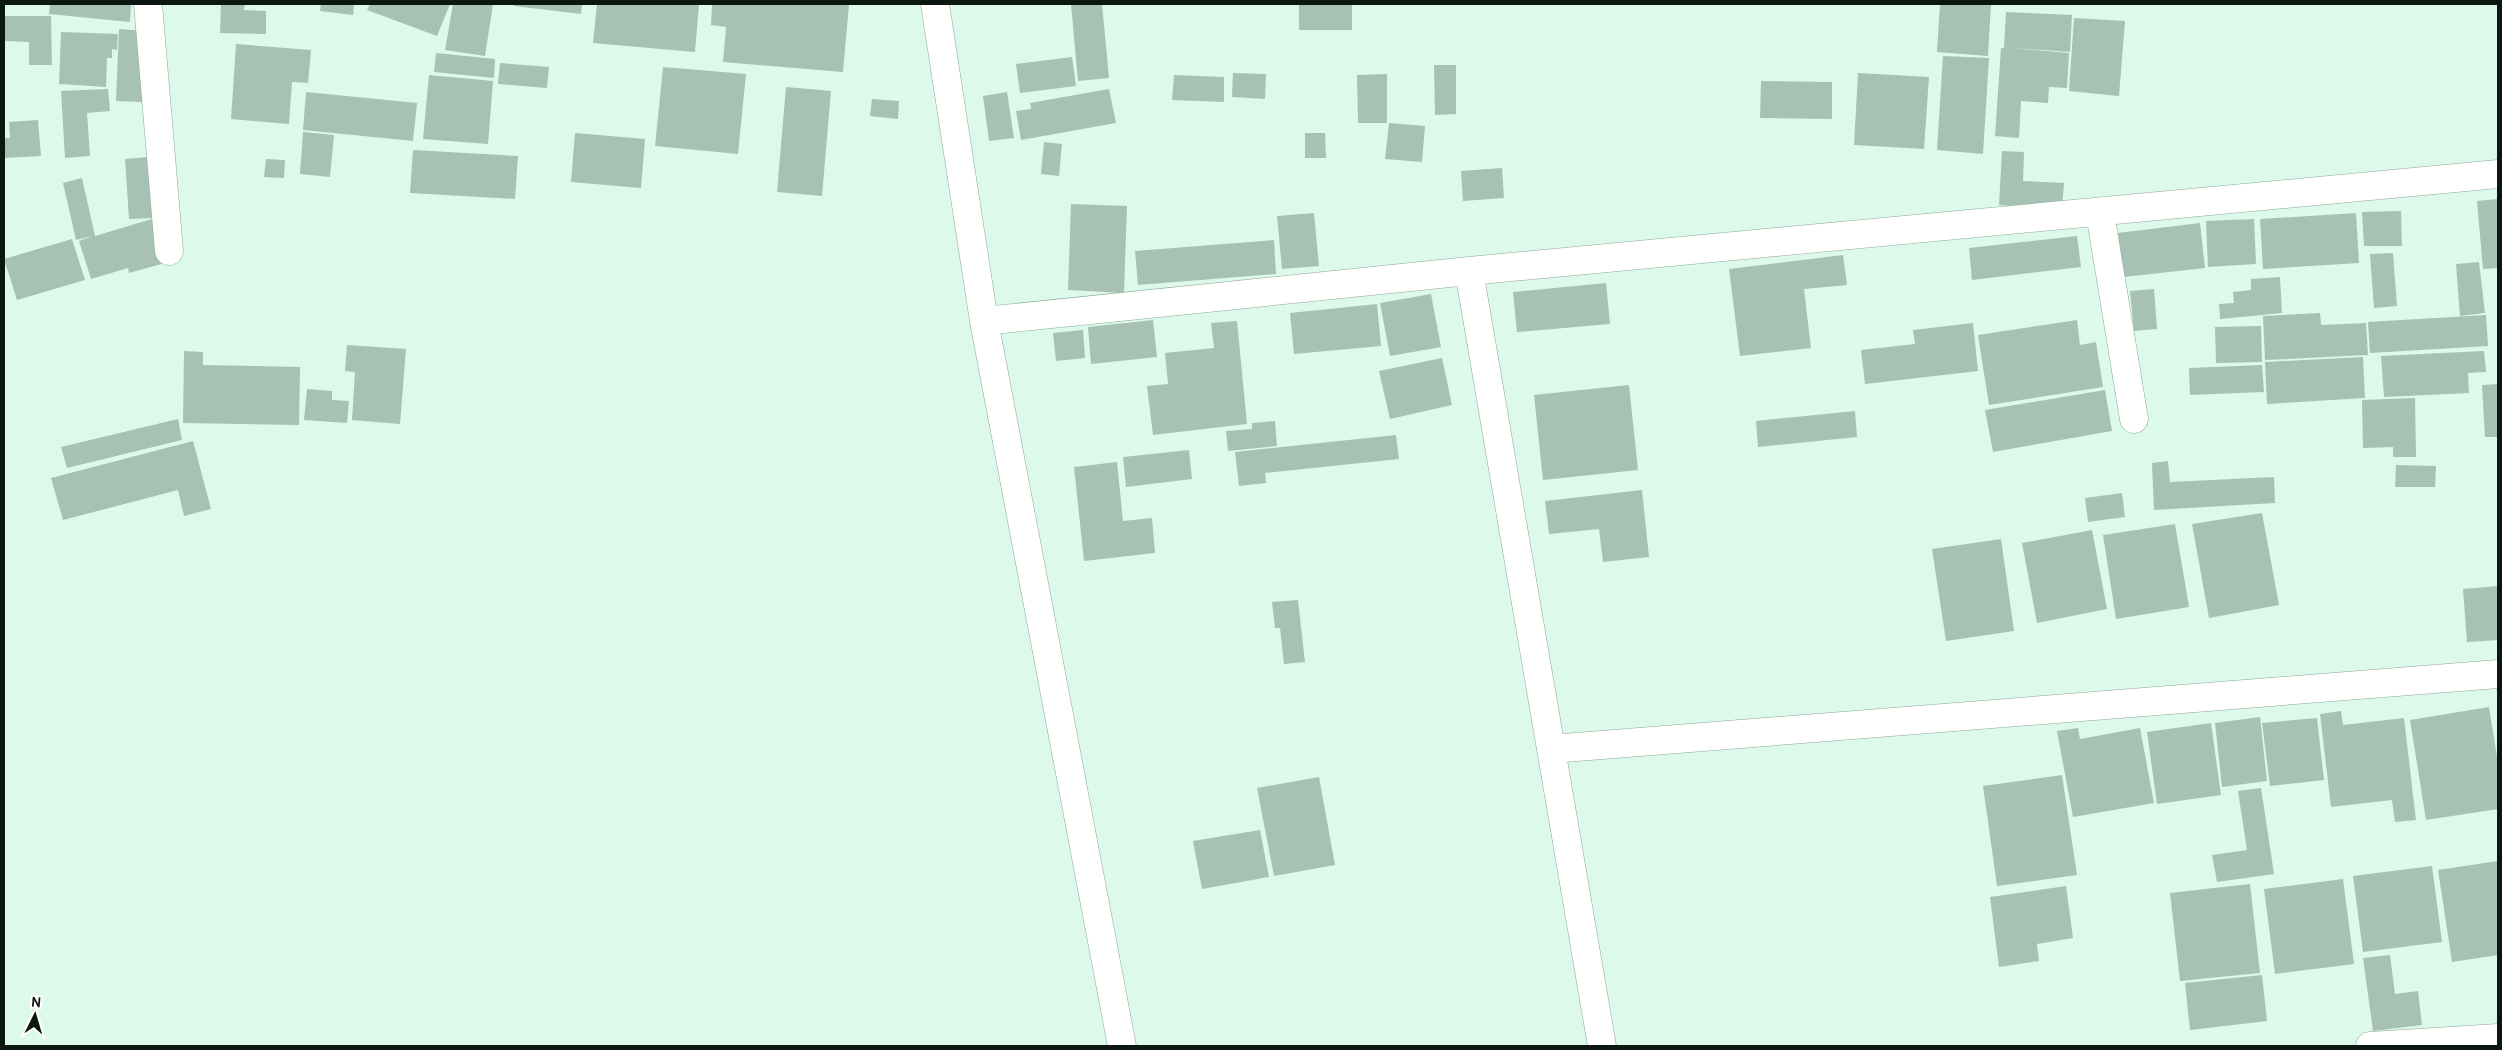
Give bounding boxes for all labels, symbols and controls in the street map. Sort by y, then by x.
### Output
north arrow [10,990,60,1040]
text: N [30,995,42,1012]

